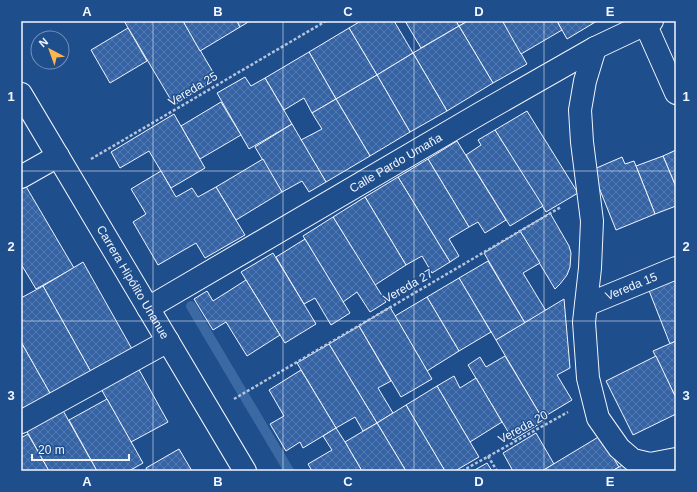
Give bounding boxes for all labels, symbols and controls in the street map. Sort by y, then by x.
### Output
text: A [82,4,92,19]
text: B [213,4,223,19]
text: C [343,4,353,19]
text: D [474,4,484,19]
text: E [606,4,615,19]
north arrow [30,30,70,70]
text: N [37,35,50,50]
street label: Vereda 25 [166,69,220,109]
text: 1 [7,89,15,104]
text: 1 [682,89,690,104]
street label: Calle Pardo Umaña [347,130,445,196]
street label: Carrera Hipólito Unanue [94,223,172,342]
text: 2 [7,239,15,254]
text: 2 [682,239,690,254]
street label: Vereda 27 [381,266,435,306]
street label: Vereda 15 [603,269,660,303]
text: 3 [7,388,15,403]
text: 3 [682,388,690,403]
street label: Vereda 20 [496,407,551,446]
scale bar [32,436,129,462]
text: 20 m [38,443,65,457]
text: A [82,474,92,489]
text: B [213,474,223,489]
text: C [343,474,353,489]
text: D [474,474,484,489]
text: E [606,474,615,489]

